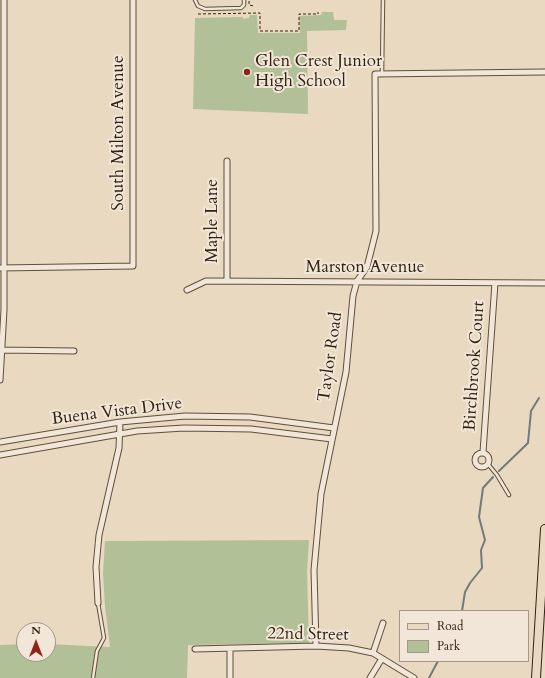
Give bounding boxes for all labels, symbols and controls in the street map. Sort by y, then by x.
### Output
place label: Glen Crest Junior High School [255,52,382,92]
street label: South Milton Avenue [109,55,129,211]
marker: Glen Crest Junior High School [242,67,252,77]
street label: Maple Lane [203,179,223,263]
street label: Marston Avenue [305,258,425,278]
street label: Birchbrook Court [460,300,490,432]
street label: Taylor Road [315,311,347,403]
street label: Buena Vista Drive [50,394,184,430]
legend [399,610,529,662]
text: Road [437,618,463,634]
north arrow [16,622,56,662]
text: N [31,623,41,638]
street label: 22nd Street [267,624,349,646]
text: Park [437,638,460,654]

